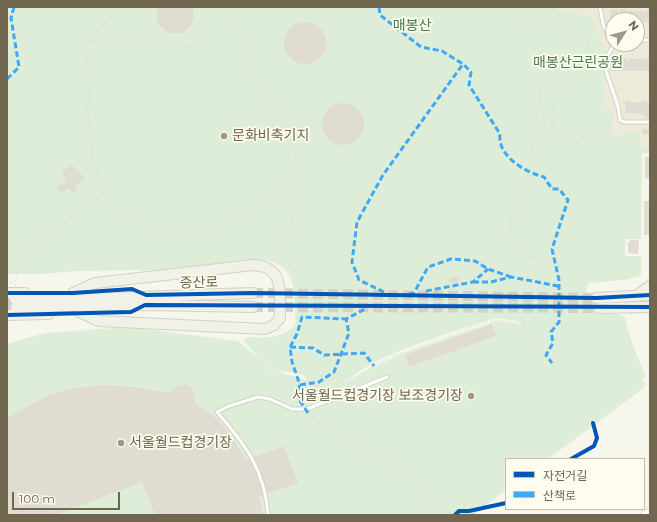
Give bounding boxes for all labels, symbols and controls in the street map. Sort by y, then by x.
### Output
north arrow [605,12,645,52]
park label: 매봉산 [393,18,431,34]
text: N [626,18,642,33]
park label: 매봉산근린공원 [533,55,623,71]
place label: 문화비축기지 [232,128,309,144]
marker: 문화비축기지 [219,131,229,141]
street label: 증산로 [180,274,218,292]
place label: 서울월드컵경기장 보조경기장 [292,388,463,404]
marker: 서울월드컵경기장 보조경기장 [466,391,476,401]
place label: 서울월드컵경기장 [129,435,232,451]
marker: 서울월드컵경기장 [116,438,126,448]
legend [505,458,645,510]
text: 자전거길 [543,468,587,483]
scale bar [14,484,122,510]
text: 산책로 [543,488,576,503]
text: 100 m [19,491,55,506]

